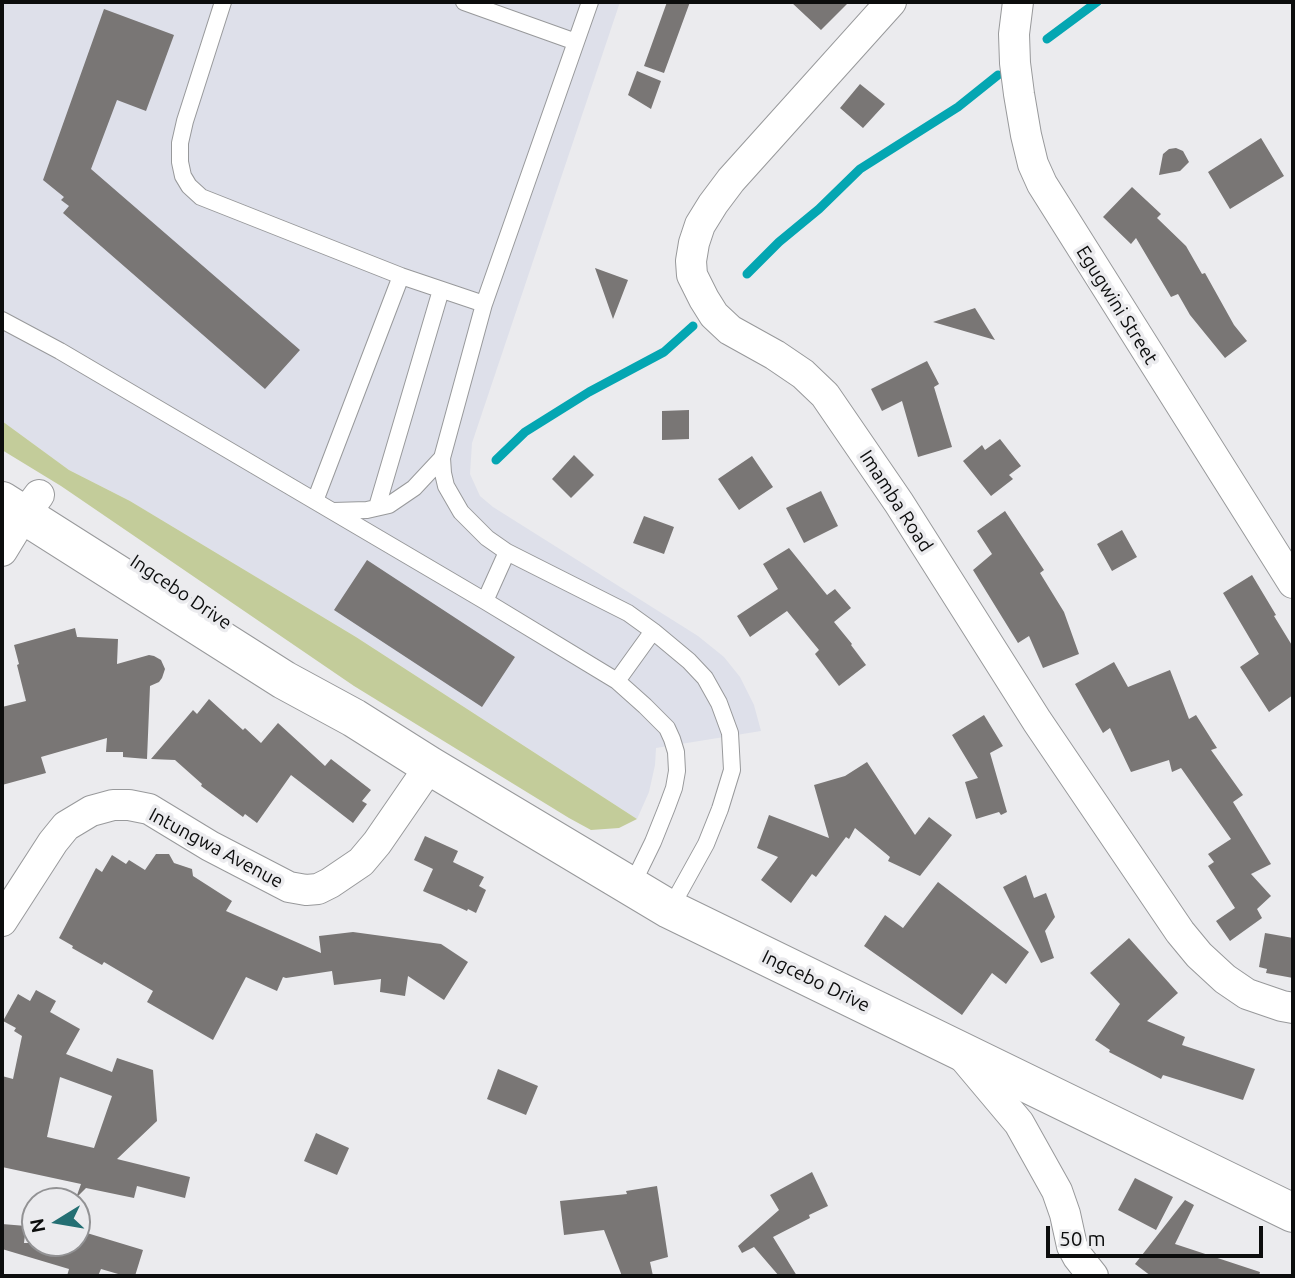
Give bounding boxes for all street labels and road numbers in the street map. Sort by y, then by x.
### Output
street label: Egugwini Street [1071,242,1163,368]
street label: Imamba Road [855,446,937,556]
street label: Ingcebo Drive [126,550,236,634]
street label: Intungwa Avenue [145,803,287,893]
street label: Ingcebo Drive [758,945,874,1017]

